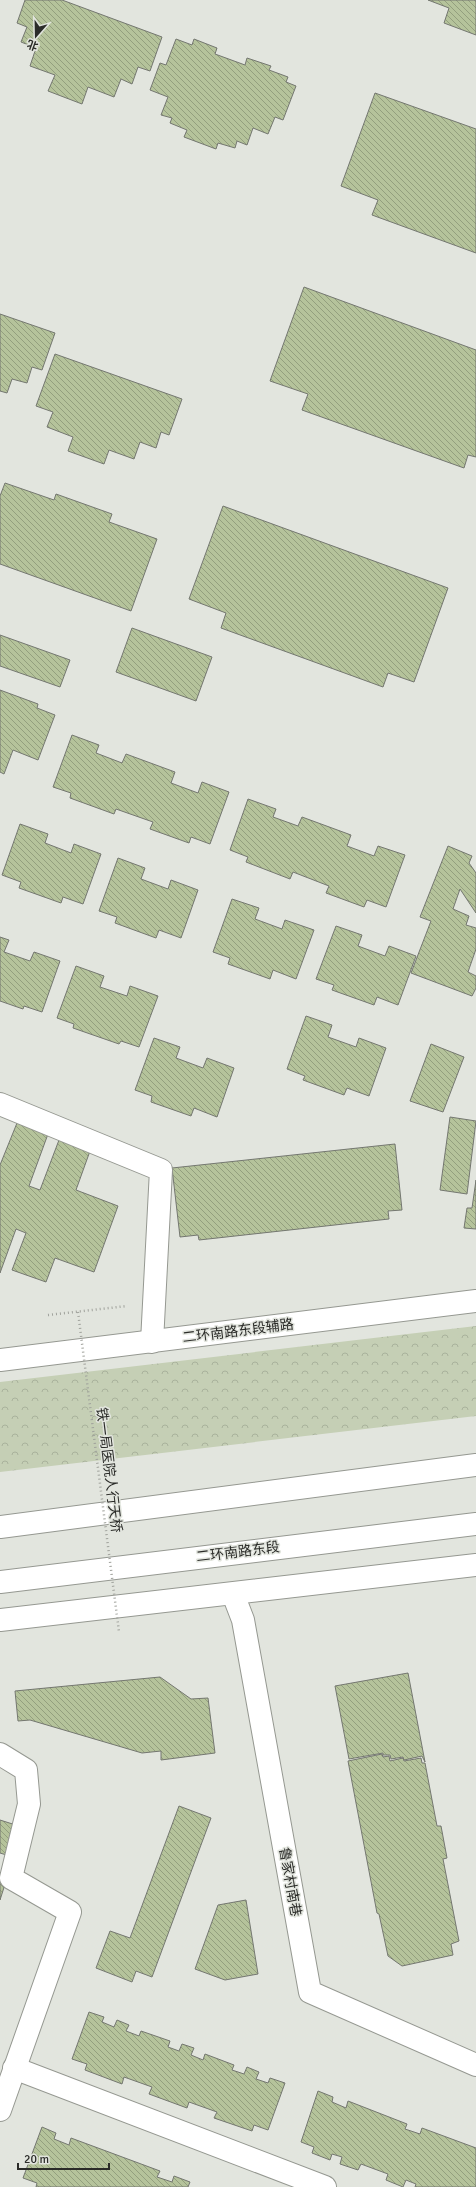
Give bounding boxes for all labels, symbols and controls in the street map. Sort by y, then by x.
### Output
north arrow [16,16,56,56]
text: 北 [25,37,40,53]
street label: 二环南路东段辅路 [181,1316,295,1346]
street label: 铁一局医院人行天桥 [93,1406,125,1534]
street label: 二环南路东段 [195,1538,281,1566]
street label: 鲁家村南巷 [276,1846,304,1918]
scale bar [18,2145,109,2171]
text: 20 m [24,2152,49,2167]

